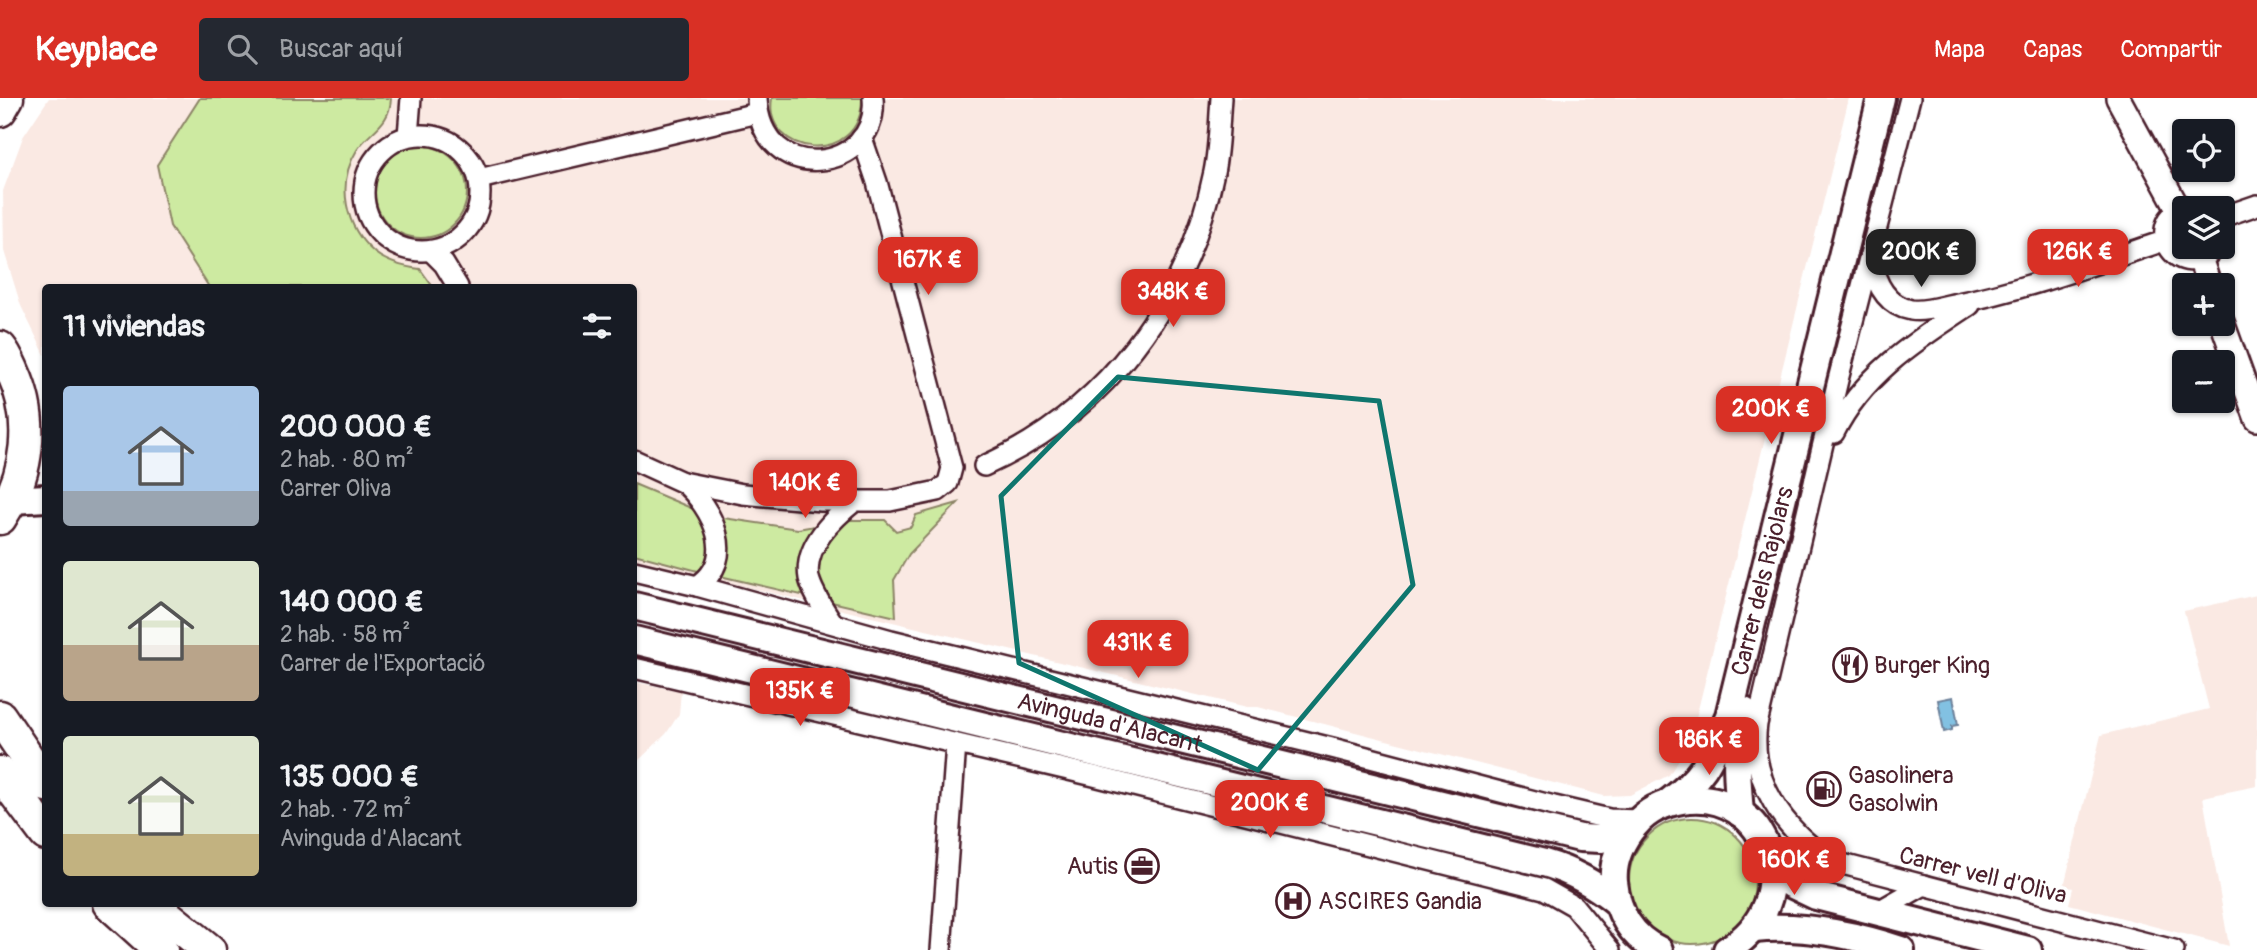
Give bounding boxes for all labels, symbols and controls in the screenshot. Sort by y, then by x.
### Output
search box [199,18,689,81]
text: Keyplace [35,29,157,70]
icon: search [223,30,261,68]
text: Buscar aquí [279,33,403,65]
text: Mapa [1934,35,1985,64]
text: Capas [2023,35,2082,64]
text: Compartir [2120,35,2222,64]
map controls [2172,119,2235,413]
button: locate [2172,119,2235,182]
button: layers [2172,196,2235,259]
pin: 200K € [1864,230,1978,289]
pin: 126K € [2021,230,2135,289]
text: 200K € [1882,237,1960,266]
text: 126K € [2043,237,2113,266]
pin: 167K € [871,238,985,297]
text: 167K € [894,245,962,274]
pin: 348K € [1116,270,1230,329]
button: + [2172,273,2235,336]
text: 348K € [1137,277,1209,306]
icon: filters [578,307,616,345]
text: 11 viviendas [63,308,205,345]
button: − [2172,350,2235,413]
pin: 200K € [1714,386,1828,446]
text: 200K € [1732,394,1810,423]
text: 200 000 € [280,408,432,445]
icon: home [119,414,203,498]
text: 2 hab. · 80 m² [280,445,414,474]
pin: 140K € [748,460,862,520]
text: 140K € [769,468,841,497]
text: Carrer Oliva [280,474,391,503]
street label: Carrer dels Rajolars [1725,484,1800,679]
text: 140 000 € [280,583,424,620]
icon: home [119,589,203,673]
text: 2 hab. · 58 m² [280,620,410,649]
pin: 431K € [1081,620,1195,680]
text: 431K € [1103,628,1173,657]
restaurant icon: Burger King [1831,646,1869,684]
text: Carrer de l'Exportació [280,649,485,678]
place label: Burger King [1874,651,1990,680]
pin: 135K € [743,668,857,728]
text: 135K € [766,676,834,705]
street label: Avinguda d'Alacant [1014,687,1206,760]
pin: 186K € [1652,718,1766,777]
text: 186K € [1675,725,1743,754]
text: 135 000 € [280,758,419,795]
place label: Gasolinera Gasolwin [1848,761,1954,818]
icon: home [119,764,203,848]
fuel station icon: Gasolinera Gasolwin [1805,770,1843,808]
pin: 200K € [1213,780,1327,840]
text: 200K € [1231,788,1309,817]
text: 2 hab. · 72 m² [280,795,411,824]
text: Avinguda d'Alacant [280,824,462,853]
pin: 160K € [1737,838,1851,897]
street label: Carrer vell d'Oliva [1896,841,2070,910]
text: 160K € [1758,845,1830,874]
office icon: Autis [1123,847,1161,885]
place label: Autis [1067,852,1118,881]
hospital icon: ASCIRES Gandia [1274,882,1312,920]
place label: ASCIRES Gandia [1318,887,1482,916]

